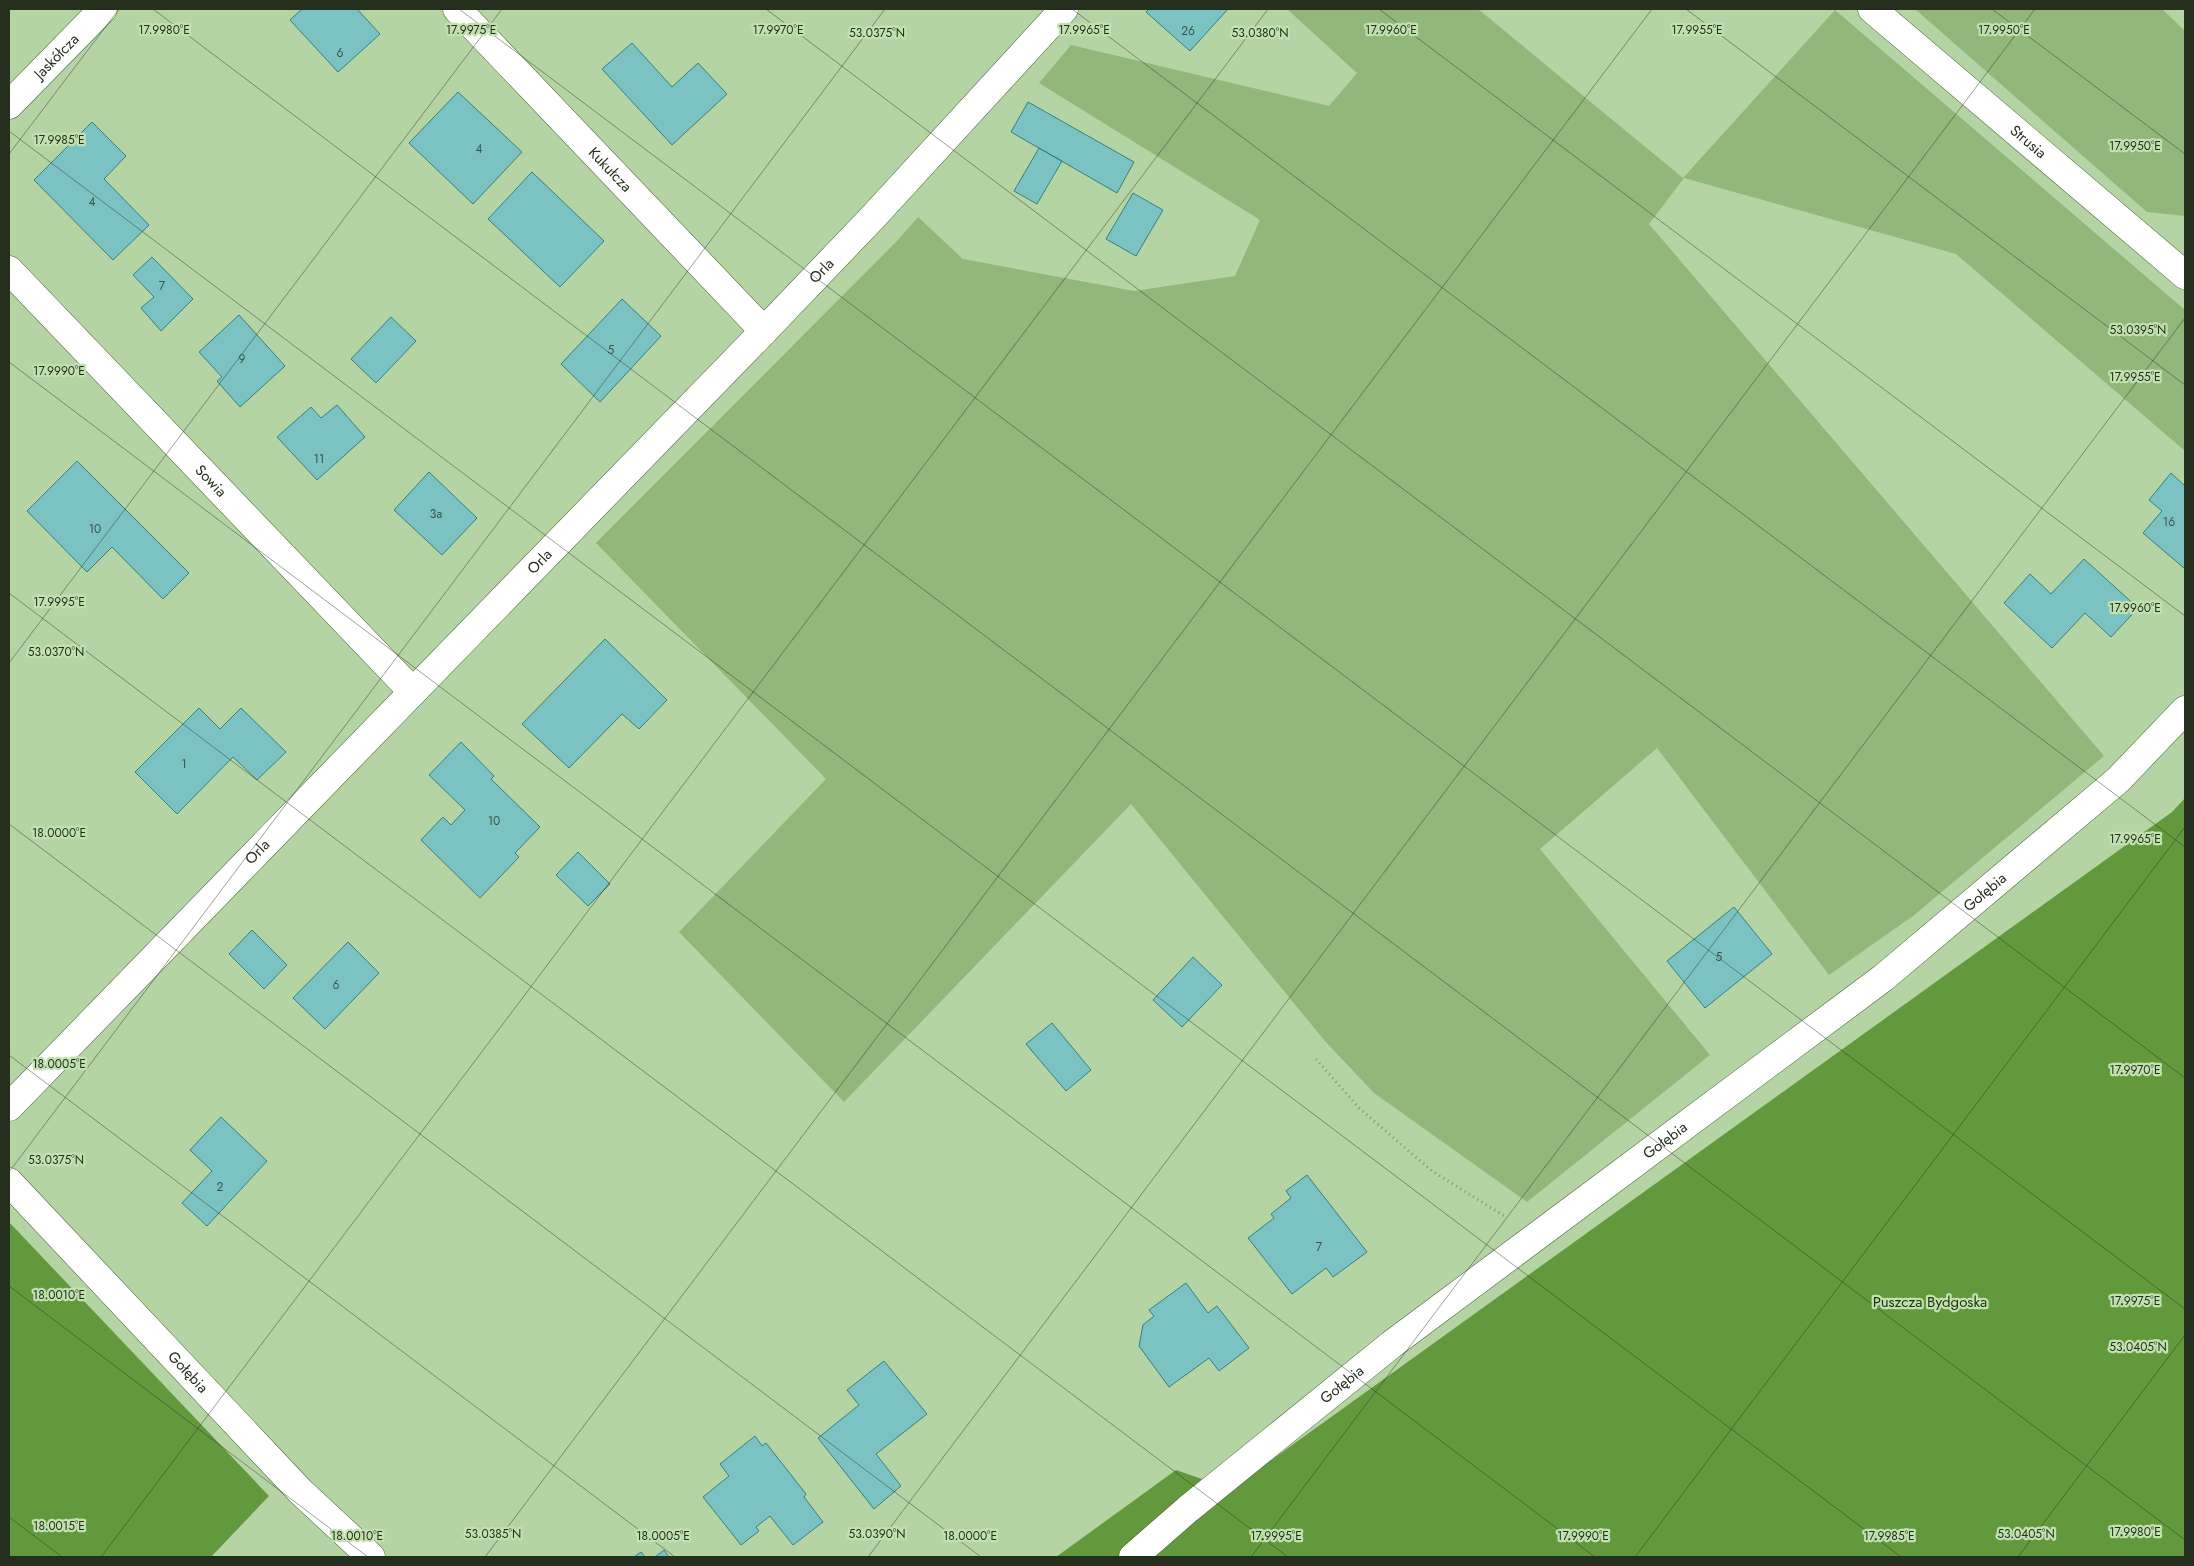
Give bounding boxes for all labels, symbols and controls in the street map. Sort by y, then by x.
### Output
text: 17.9980°E [138,21,190,39]
text: 17.9975°E [446,21,496,39]
text: 17.9970°E [752,21,804,39]
text: 17.9965°E [1058,21,1110,39]
text: 17.9960°E [1365,21,1417,39]
text: 17.9955°E [1671,21,1723,39]
text: 17.9950°E [1978,21,2030,39]
house number: 26 [1181,22,1195,40]
text: 53.0375°N [849,24,905,42]
text: 53.0380°N [1232,24,1288,42]
street label: Jaskółcza [28,29,84,86]
house number: 6 [337,44,344,62]
street label: Strusia [2005,120,2051,164]
text: 17.9985°E [33,131,85,149]
text: 17.9950°E [2109,137,2161,155]
house number: 4 [476,140,483,158]
street label: Kukułcza [583,142,637,197]
house number: 4 [89,193,96,211]
street label: Orla [804,253,839,288]
house number: 7 [159,277,166,295]
text: 53.0395°N [2110,321,2166,339]
house number: 5 [608,341,615,359]
house number: 9 [239,350,246,368]
text: 17.9990°E [33,362,85,380]
text: 17.9955°E [2109,368,2161,386]
house number: 11 [314,450,324,468]
street label: Sowia [190,460,232,502]
house number: 3a [430,505,442,523]
house number: 16 [2163,513,2175,531]
house number: 10 [89,520,101,538]
street label: Orla [522,544,557,579]
text: 17.9995°E [33,593,85,611]
text: 17.9960°E [2109,599,2161,617]
text: 53.0370°N [28,643,84,661]
house number: 1 [181,755,187,773]
house number: 10 [488,812,500,830]
text: 18.0000°E [32,824,86,842]
text: 17.9965°E [2109,830,2161,848]
street label: Orla [240,834,275,869]
street label: Gołębia [1958,867,2011,917]
house number: 5 [1716,948,1723,966]
house number: 6 [333,976,340,994]
text: 18.0005°E [32,1055,86,1073]
text: 17.9970°E [2109,1061,2161,1079]
street label: Gołębia [1638,1116,1692,1164]
text: 53.0375°N [28,1151,84,1169]
house number: 2 [217,1178,224,1196]
house number: 7 [1316,1238,1323,1256]
text: 18.0010°E [33,1286,85,1304]
park label: Puszcza Bydgoska [1873,1291,1987,1313]
text: 17.9975°E [2110,1292,2160,1310]
text: 53.0405°N [2109,1338,2167,1356]
street label: Gołębia [163,1346,213,1398]
street label: Gołębia [1315,1360,1369,1409]
text: 18.0015°E [33,1517,85,1535]
text: 17.9980°E [2109,1523,2161,1541]
text: 53.0385°N [465,1525,521,1543]
text: 53.0390°N [848,1525,906,1543]
text: 53.0405°N [1997,1525,2055,1543]
text: 18.0010°E [331,1527,383,1545]
text: 18.0005°E [636,1527,690,1545]
text: 18.0000°E [943,1527,997,1545]
text: 17.9995°E [1250,1527,1302,1545]
text: 17.9990°E [1557,1527,1609,1545]
text: 17.9985°E [1863,1527,1915,1545]

